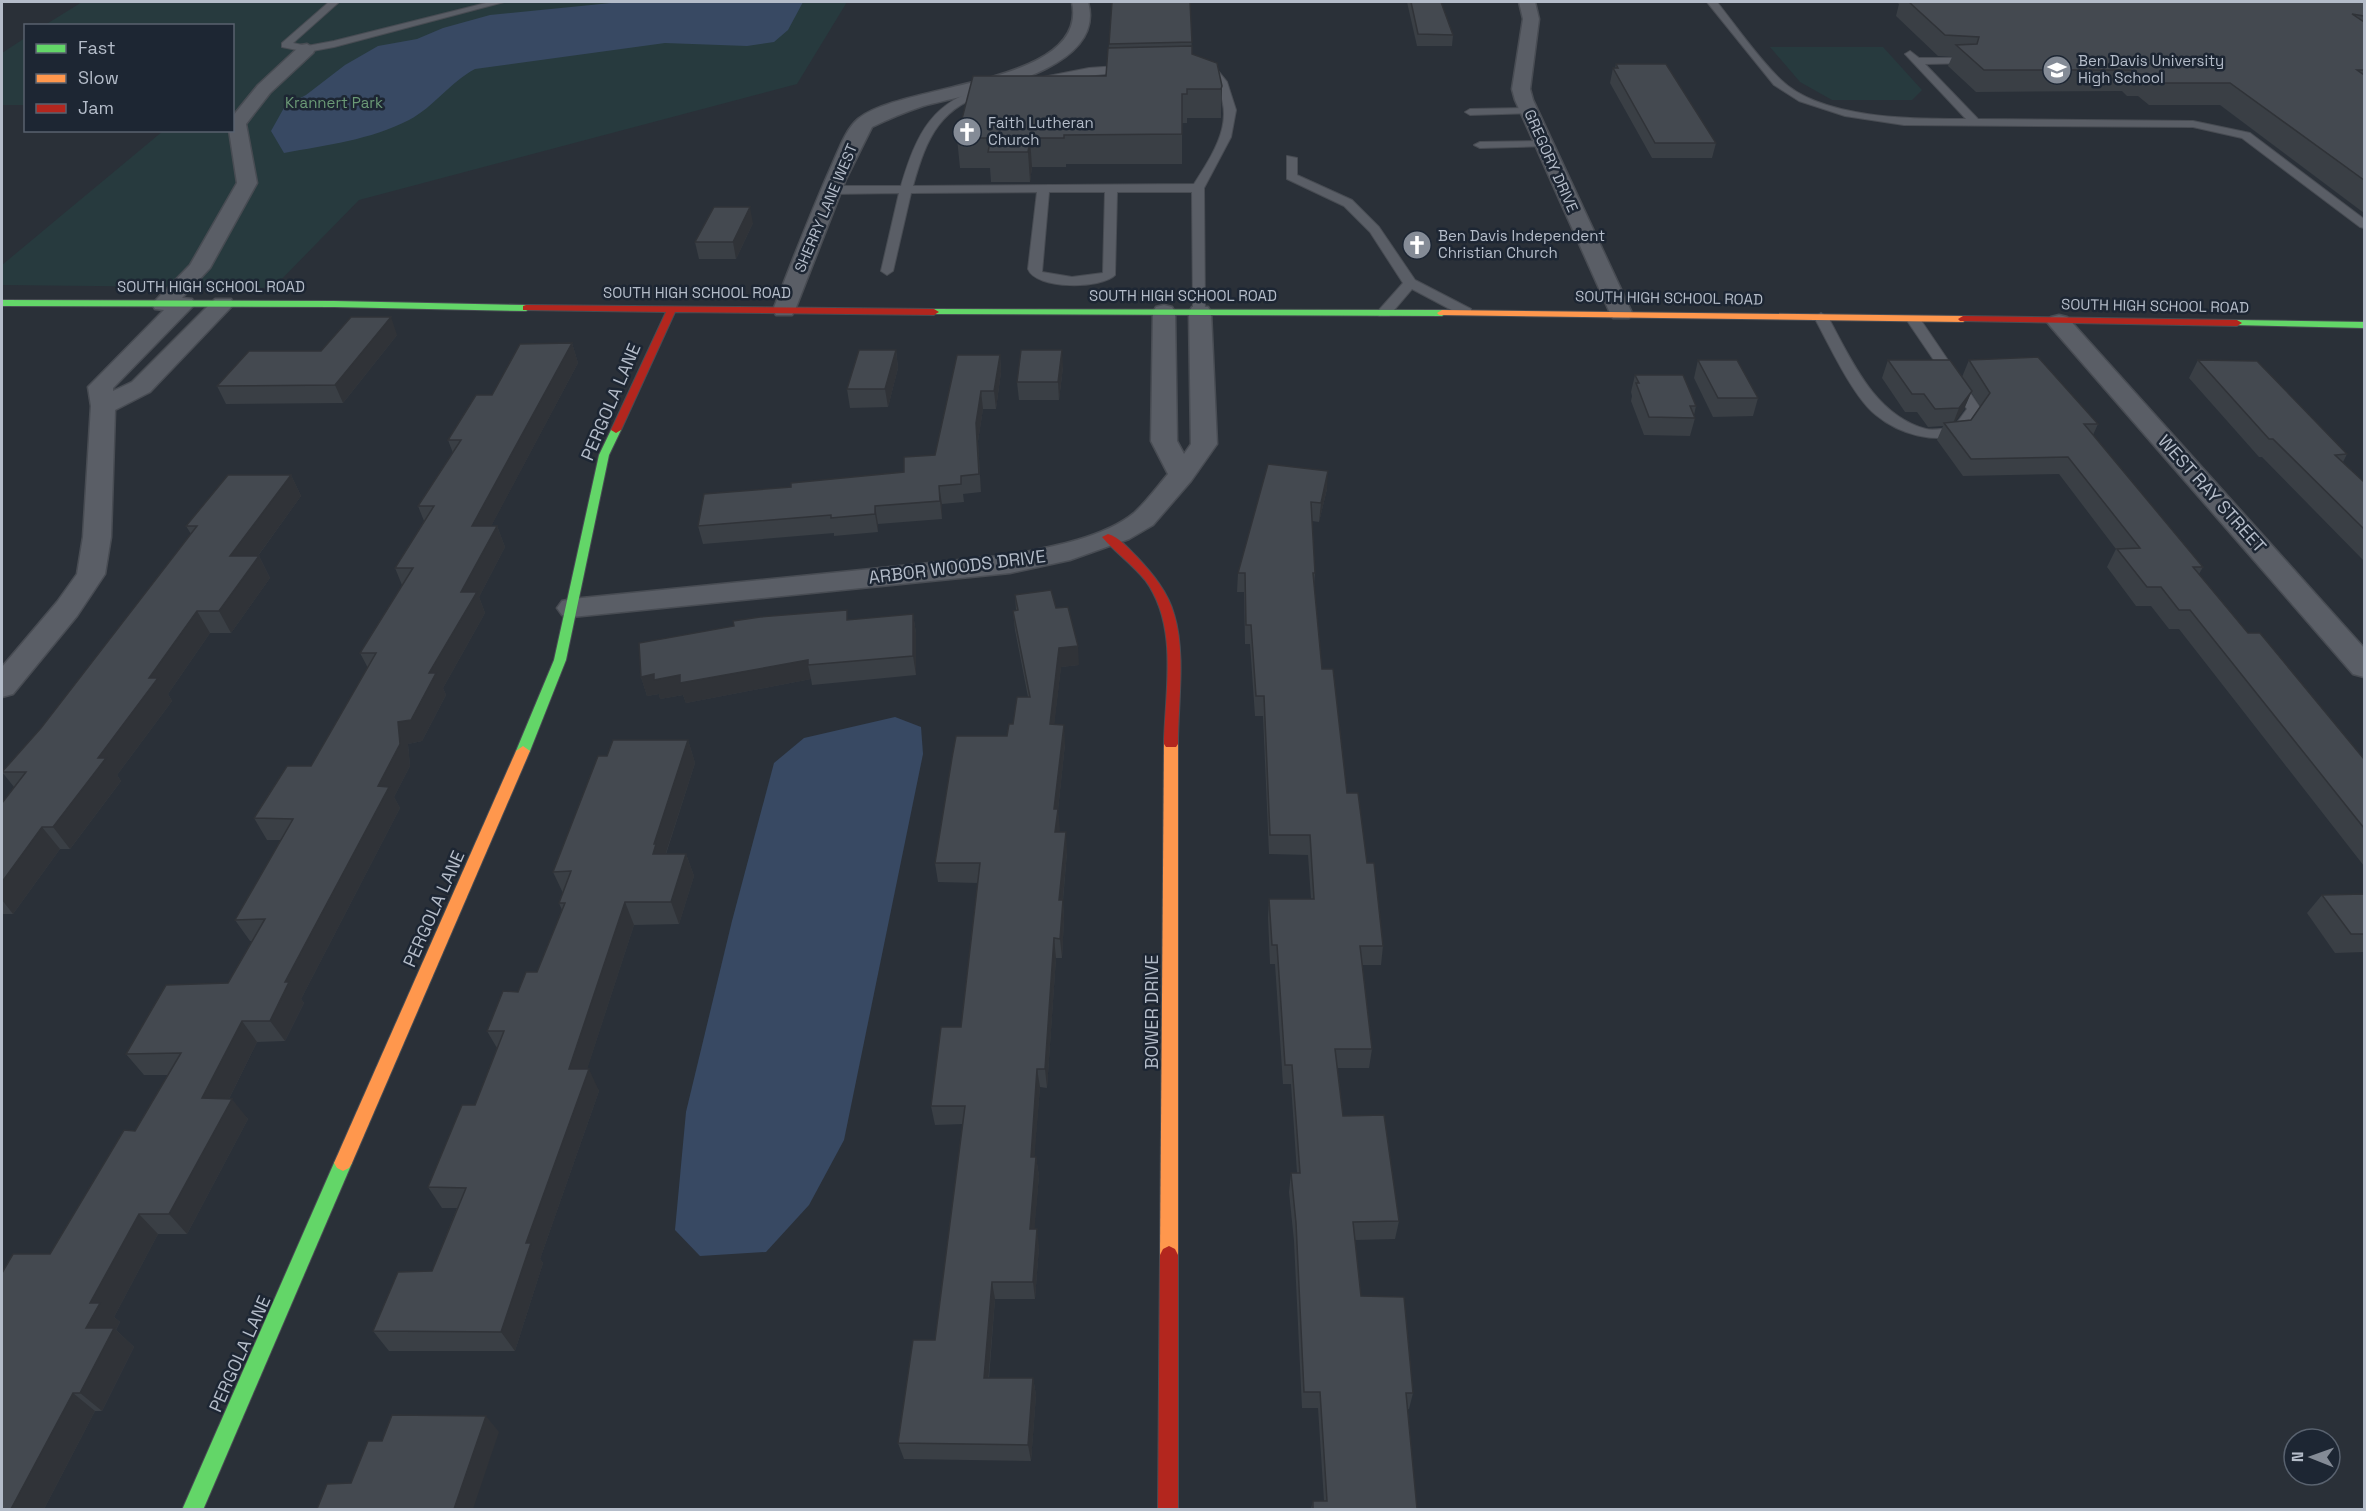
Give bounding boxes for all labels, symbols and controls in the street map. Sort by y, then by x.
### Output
legend [24,24,234,132]
text: Fast [78,36,115,59]
place label: Ben Davis University High School [2078,51,2224,87]
school or university icon: Ben Davis University High School [2041,54,2073,86]
text: Slow [78,66,119,89]
park label: Krannert Park [285,93,383,112]
text: Jam [78,96,114,119]
street label: GREGORY DRIVE [1520,106,1583,215]
place label: Faith Lutheran Church [988,113,1094,149]
church icon: Faith Lutheran Church [951,116,983,148]
street label: SHERRY LANE WEST [790,140,861,275]
place label: Ben Davis Independent Christian Church [1438,226,1605,262]
church icon: Ben Davis Independent Christian Church [1401,229,1433,261]
street label: SOUTH HIGH SCHOOL ROAD [117,277,305,296]
street label: SOUTH HIGH SCHOOL ROAD [603,283,791,302]
street label: SOUTH HIGH SCHOOL ROAD [1089,286,1277,305]
street label: SOUTH HIGH SCHOOL ROAD [1575,286,1763,309]
street label: SOUTH HIGH SCHOOL ROAD [2061,294,2249,317]
street label: PERGOLA LANE [576,340,646,464]
street label: WEST RAY STREET [2153,430,2272,558]
street label: ARBOR WOODS DRIVE [867,544,1047,589]
street label: PERGOLA LANE [398,847,469,971]
street label: BOWER DRIVE [1140,955,1163,1069]
street label: PERGOLA LANE [204,1292,275,1416]
north arrow [2282,1427,2342,1487]
text: N [2287,1451,2308,1462]

